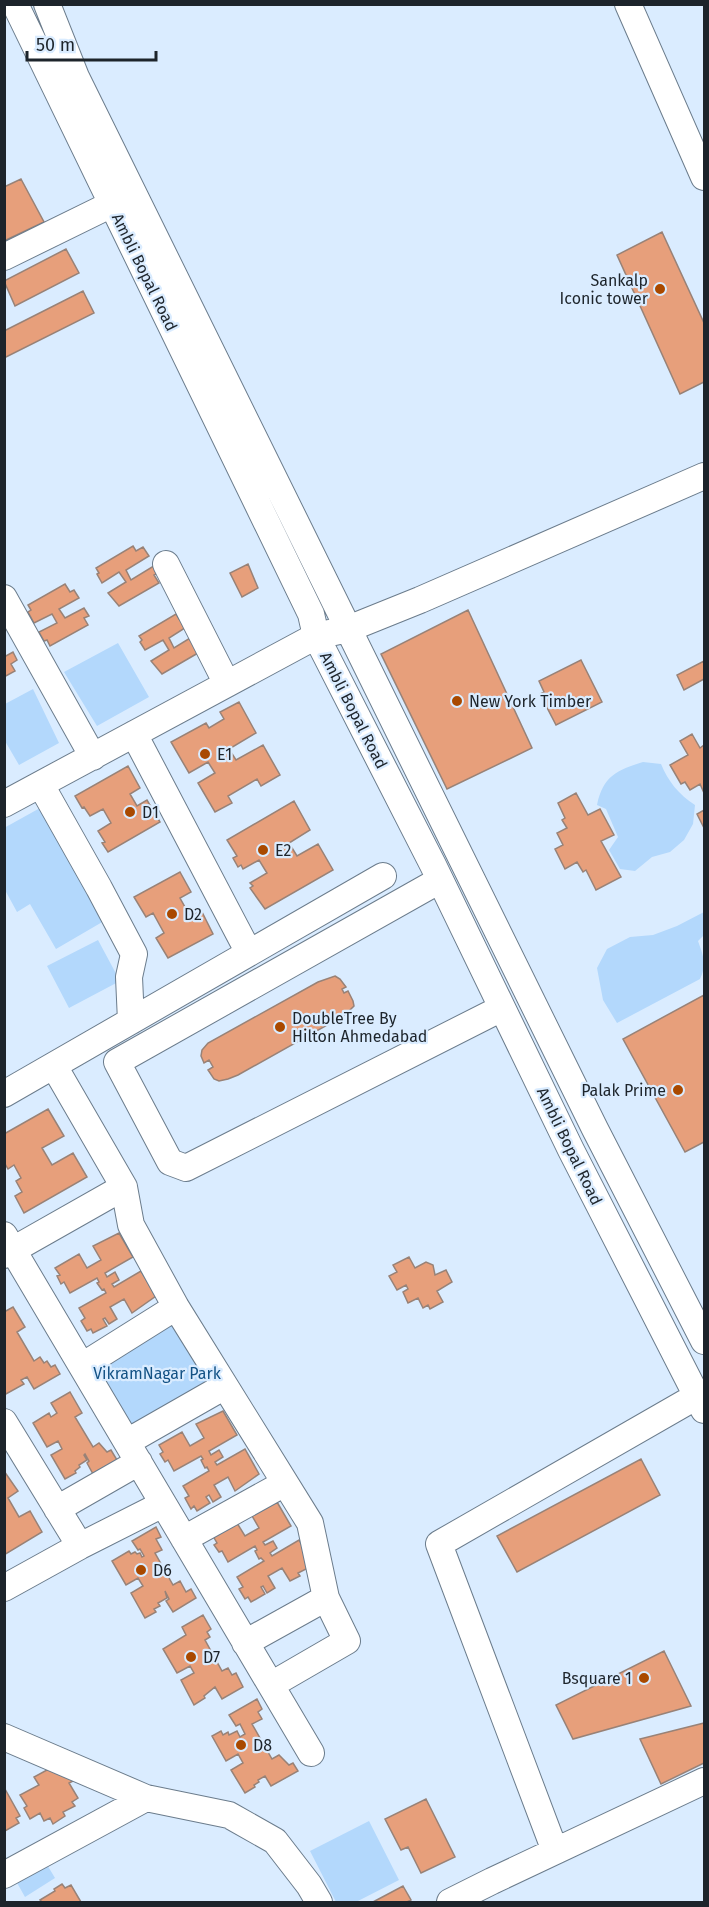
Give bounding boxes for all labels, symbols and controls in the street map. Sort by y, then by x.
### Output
scale bar [27,24,156,62]
text: 50 m [36,34,75,56]
street label: Ambli Bopal Road [108,210,181,334]
place label: Sankalp Iconic tower [560,271,649,308]
marker: Sankalp Iconic tower [653,282,667,296]
street label: Ambli Bopal Road [316,649,391,772]
place label: New York Timber [469,692,592,711]
marker: New York Timber [450,694,464,708]
place label: E1 [217,745,232,764]
marker: E1 [198,747,212,761]
place label: D1 [142,803,159,822]
marker: D1 [123,805,137,819]
place label: E2 [275,841,292,860]
marker: E2 [256,843,270,857]
place label: D2 [184,905,202,924]
marker: D2 [165,907,179,921]
place label: DoubleTree By Hilton Ahmedabad [292,1009,427,1046]
marker: DoubleTree By Hilton Ahmedabad [273,1020,287,1034]
place label: Palak Prime [581,1081,666,1100]
marker: Palak Prime [671,1083,685,1097]
street label: Ambli Bopal Road [533,1084,606,1208]
park label: VikramNagar Park [93,1364,222,1383]
place label: D6 [153,1561,172,1580]
marker: D6 [134,1563,148,1577]
place label: D7 [203,1648,220,1667]
marker: D7 [184,1650,198,1664]
place label: Bsquare 1 [562,1669,632,1688]
marker: Bsquare 1 [637,1671,651,1685]
place label: D8 [253,1736,272,1755]
marker: D8 [234,1738,248,1752]

